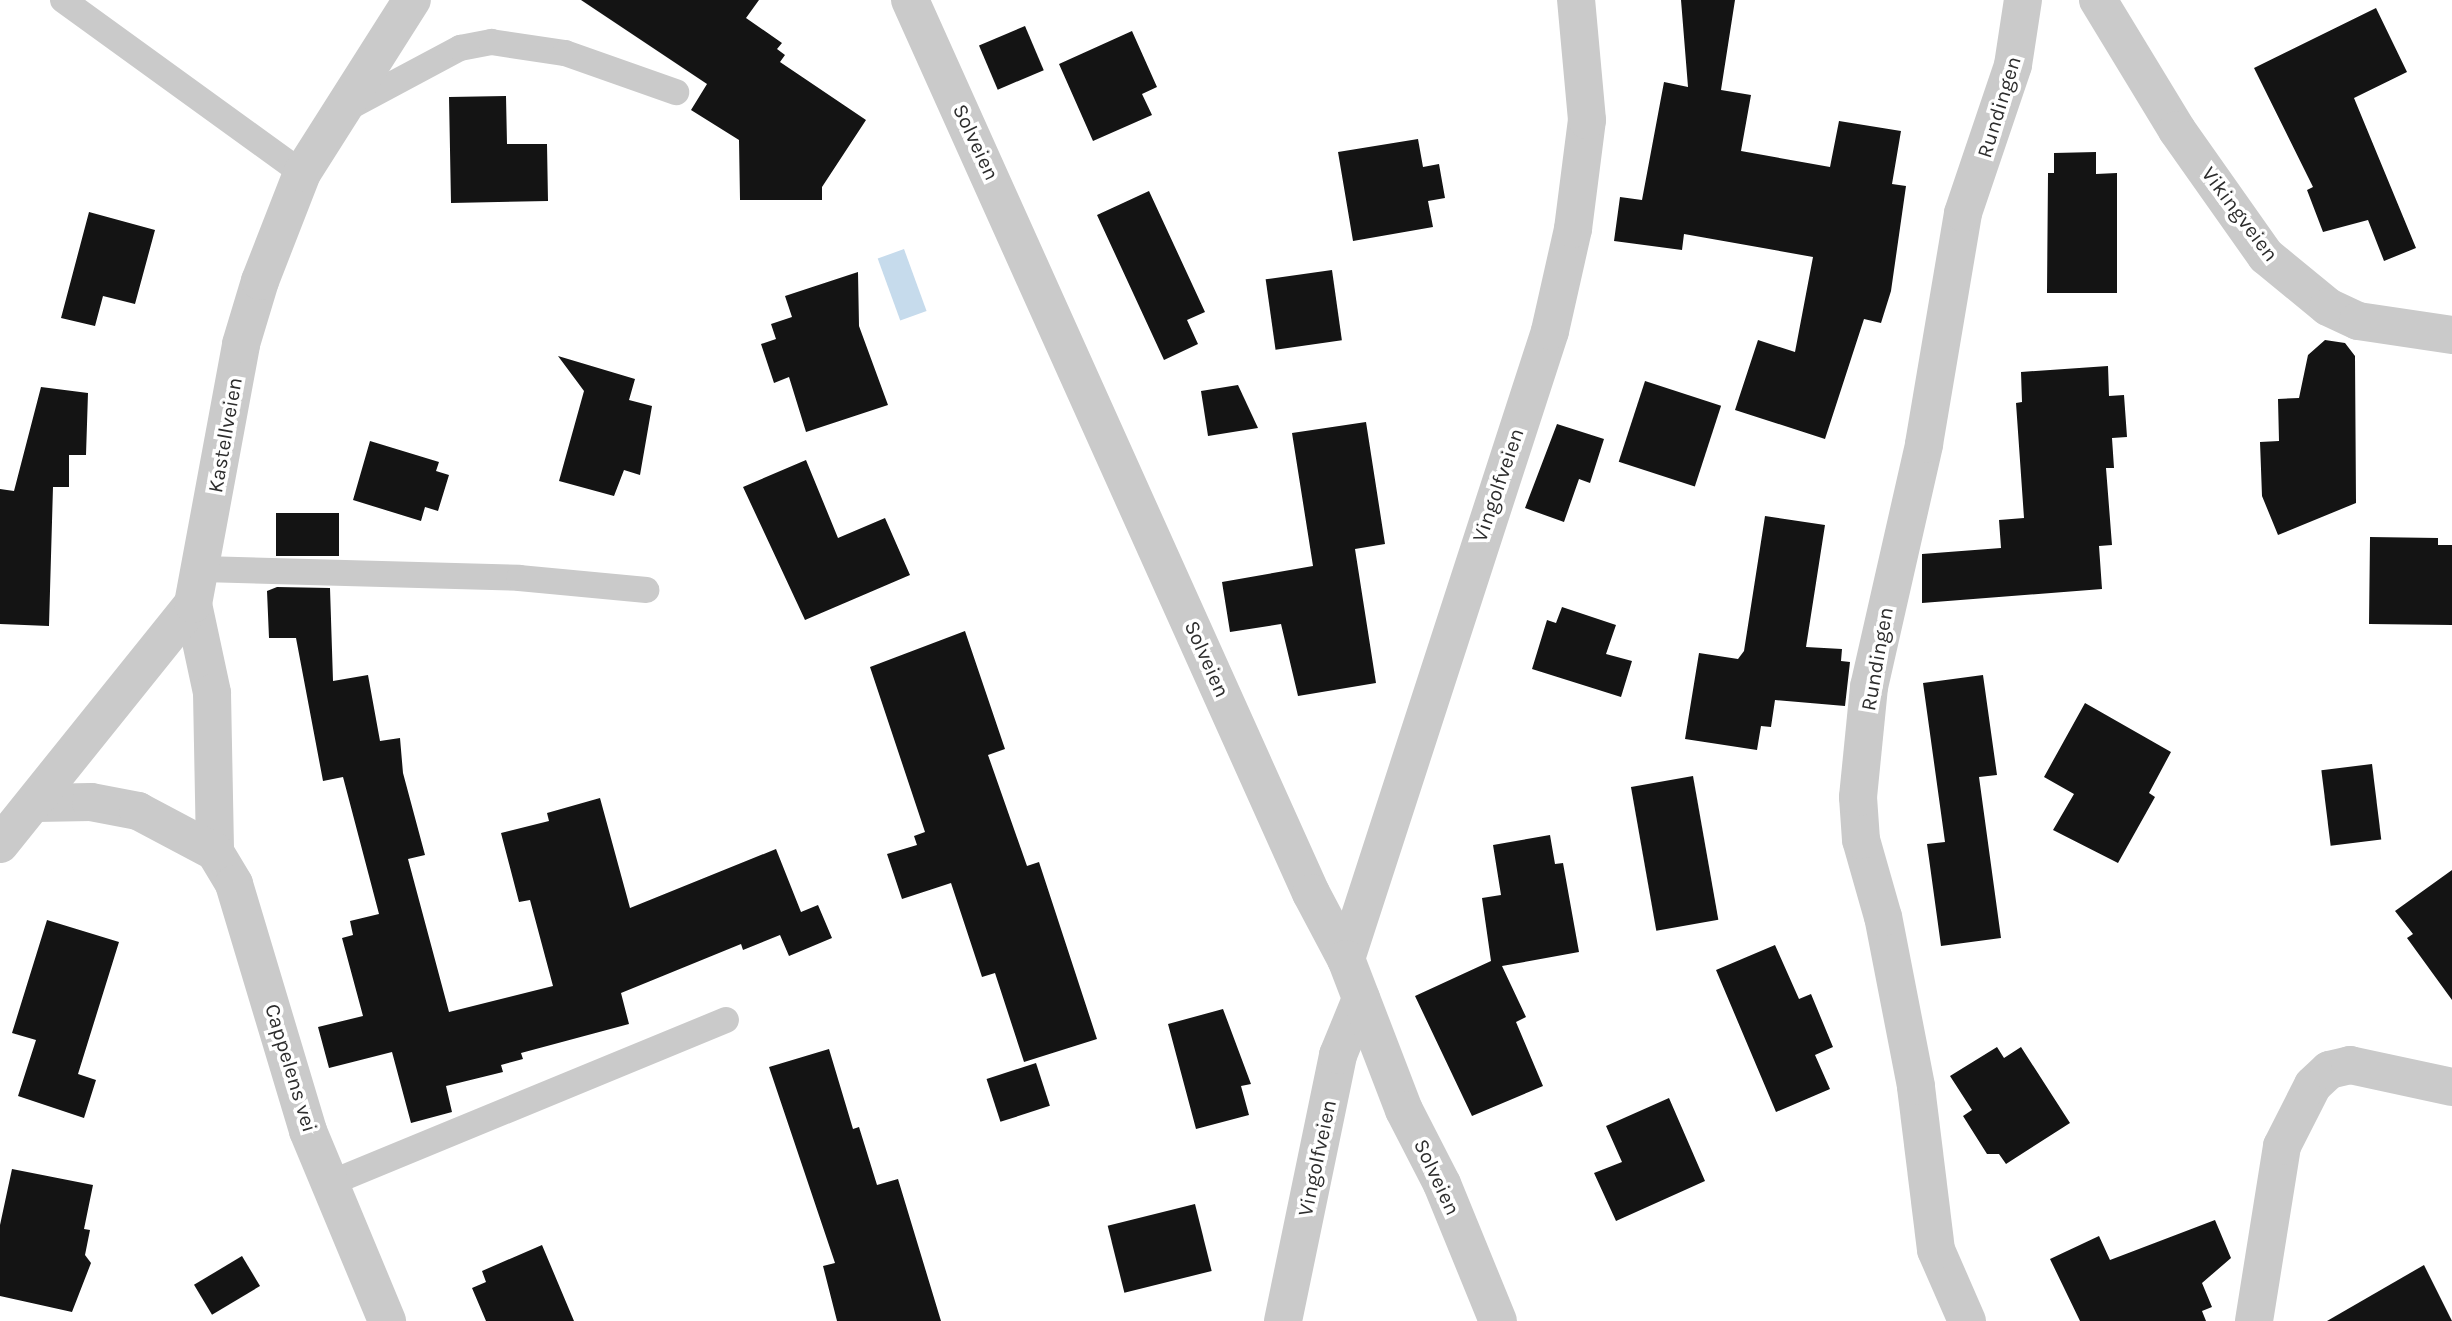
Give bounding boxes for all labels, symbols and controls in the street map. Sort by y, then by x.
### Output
street label: Rundingen [1972,53,2026,161]
street label: Solveien [947,100,1005,184]
street label: Vikingveien [2196,162,2284,266]
street label: Kastellveien [202,375,248,495]
street label: Vingolfveien [1467,425,1529,545]
street label: Rundingen [1855,605,1899,713]
street label: Solveien [1179,617,1235,701]
street label: Cappelens vei [260,1001,322,1135]
street label: Vingolfveien [1292,1098,1342,1218]
street label: Solveien [1408,1135,1466,1219]

